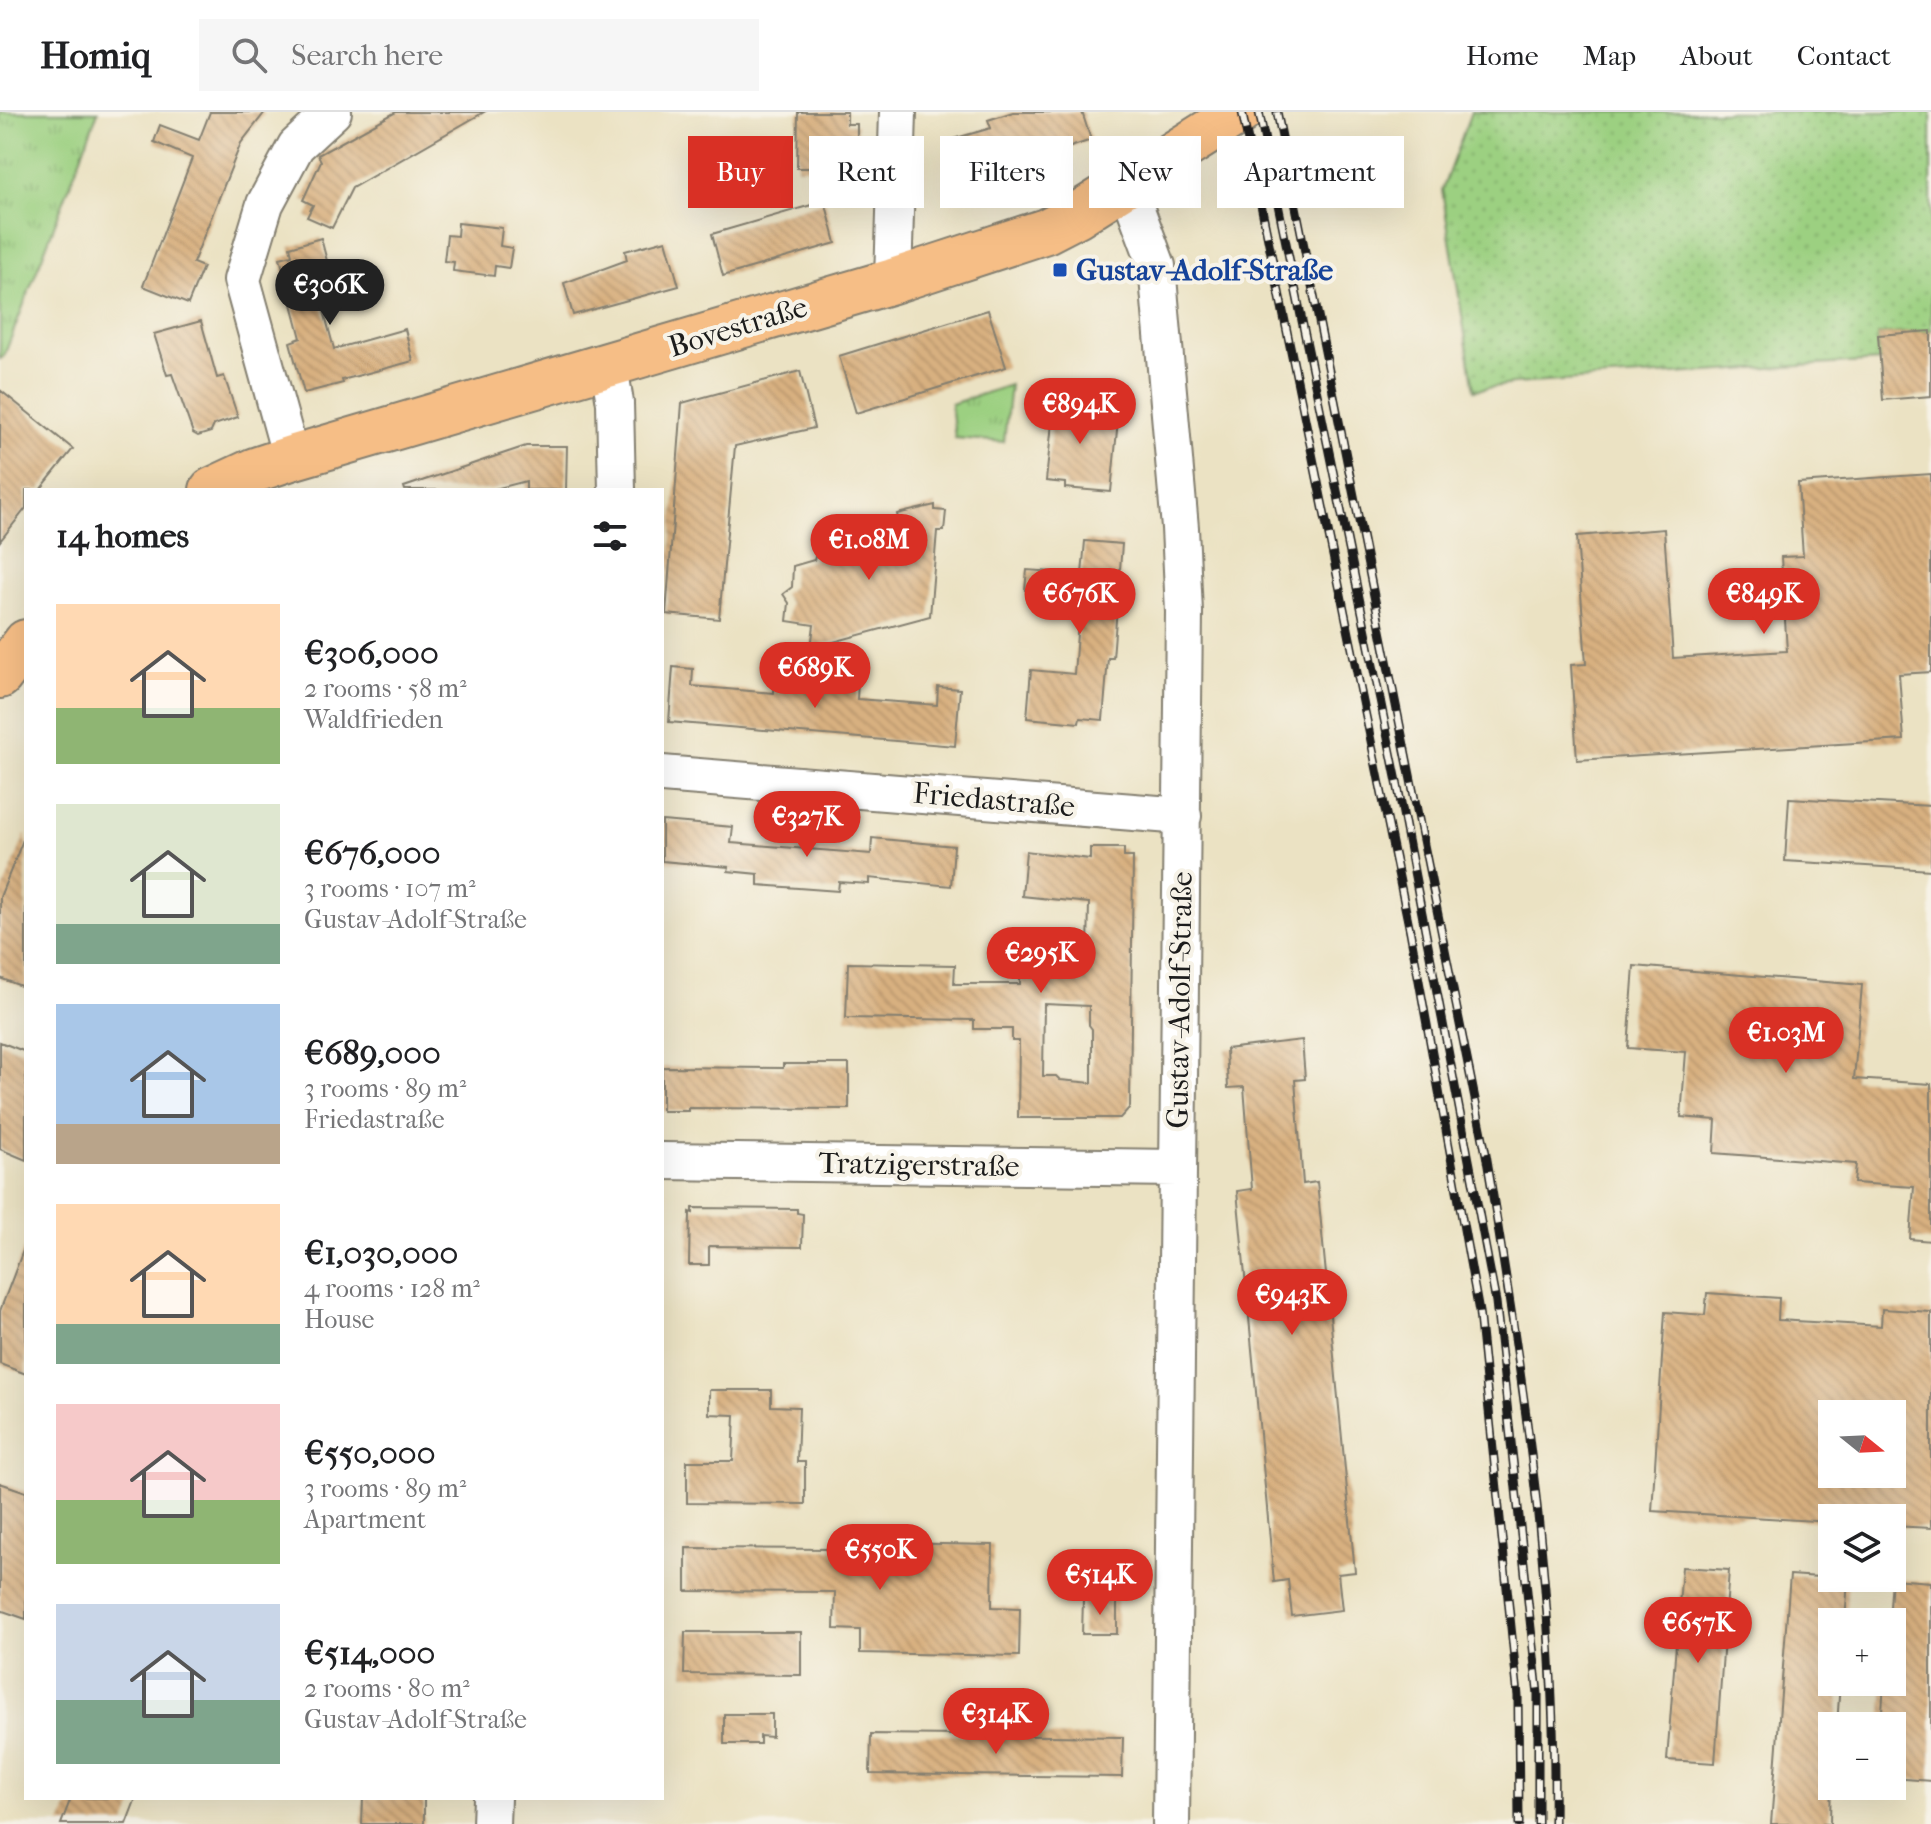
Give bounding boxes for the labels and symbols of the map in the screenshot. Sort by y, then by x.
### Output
place label: Gustav-Adolf-Straße [1076,253,1333,288]
pin: €306K [274,259,386,327]
marker: Gustav-Adolf-Straße [1051,261,1069,279]
street label: Bovestraße [664,289,812,365]
pin: €894K [1024,378,1136,446]
pin: €1.08M [804,514,934,582]
pin: €676K [1024,568,1136,636]
pin: €849K [1708,568,1820,636]
pin: €689K [759,642,871,710]
street label: Friedastraße [912,775,1076,825]
pin: €327K [751,791,863,859]
street label: Gustav-Adolf-Straße [1160,871,1200,1129]
pin: €295K [985,927,1097,995]
pin: €1.03M [1721,1007,1851,1075]
street label: Tratzigerstraße [818,1146,1020,1184]
pin: €943K [1236,1269,1348,1337]
north arrow [1818,1400,1906,1488]
pin: €550K [824,1524,936,1592]
pin: €514K [1044,1549,1156,1617]
pin: €657K [1642,1597,1754,1665]
pin: €314K [940,1688,1052,1756]

